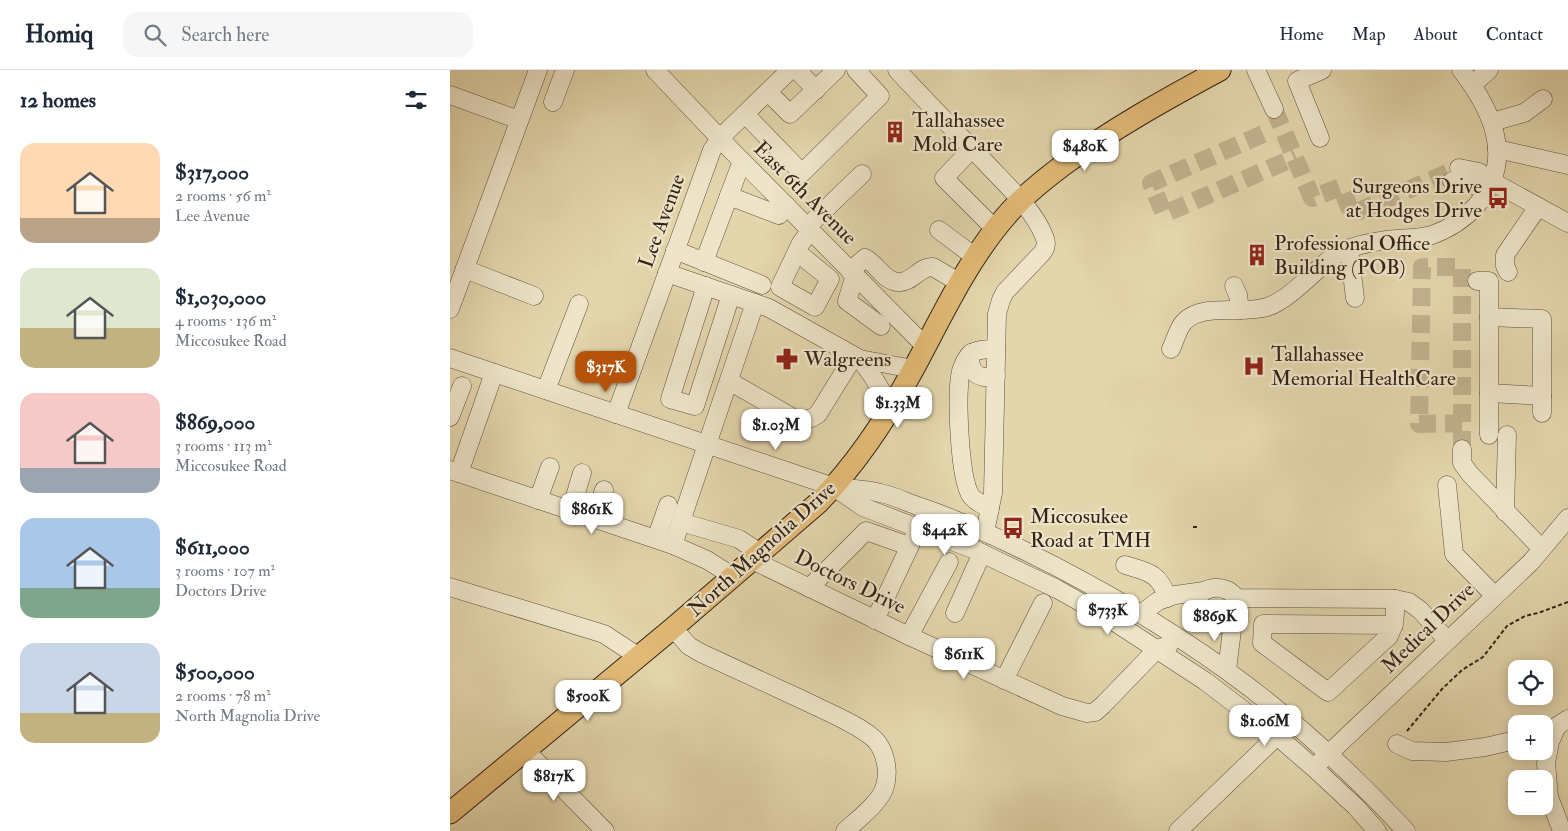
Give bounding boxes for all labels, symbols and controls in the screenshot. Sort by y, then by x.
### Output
search box [123,12,473,57]
text: Homiq [25,19,93,50]
icon: search [141,21,169,49]
text: Search here [181,23,269,47]
text: Home [1279,23,1324,46]
text: Map [1352,23,1386,46]
text: About [1414,23,1458,46]
text: Contact [1486,23,1543,46]
icon: filters [402,86,430,114]
text: 12 homes [20,87,96,114]
place label: Tallahassee Mold Care [912,107,1005,158]
building icon: Tallahassee Mold Care [882,119,908,145]
pin: $480K [1050,129,1120,172]
street label: East 6th Avenue [747,135,863,251]
text: $480K [1063,136,1107,156]
text: $317,000 [175,159,249,186]
icon: home [60,163,120,223]
street label: Lee Avenue [633,170,692,272]
place label: Surgeons Drive at Hodges Drive [1346,173,1482,224]
bus stop icon: Surgeons Drive at Hodges Drive [1485,185,1511,211]
text: 2 rooms · 56 m² [175,186,271,206]
text: Lee Avenue [175,206,250,226]
place label: Professional Office Building (POB) [1274,230,1430,281]
building icon: Professional Office Building (POB) [1244,242,1270,268]
text: $1,030,000 [175,284,266,311]
icon: home [60,288,120,348]
text: 4 rooms · 136 m² [175,311,276,331]
text: Miccosukee Road [175,331,287,351]
place label: Tallahassee Memorial HealthCare [1271,341,1456,392]
pharmacy icon: Walgreens [774,346,800,372]
place label: Walgreens [803,346,891,373]
pin: $317K [571,350,641,393]
hospital icon: Tallahassee Memorial HealthCare [1241,353,1267,379]
text: $317K [586,357,626,377]
pin: $1.33M [857,386,939,429]
text: $1.33M [875,393,921,413]
pin: $1.03M [735,408,817,451]
text: $869,000 [175,409,255,436]
icon: home [60,413,120,473]
text: $1.03M [752,415,800,435]
text: 3 rooms · 113 m² [175,436,271,456]
text: Miccosukee Road [175,456,287,476]
street label: North Magnolia Drive [682,475,842,623]
pin: $861K [557,492,627,535]
text: $861K [571,499,613,519]
place label: Miccosukee Road at TMH [1030,503,1151,554]
pin: $442K [910,514,980,556]
bus stop icon: Miccosukee Road at TMH [1000,515,1026,541]
text: $442K [922,520,968,540]
text: $611,000 [175,534,250,561]
icon: home [60,538,120,598]
street label: Doctors Drive [790,544,910,621]
text: 3 rooms · 107 m² [175,561,275,581]
street label: Medical Drive [1376,577,1481,679]
text: Doctors Drive [175,581,266,601]
pin: $733K [1073,594,1143,636]
text: $733K [1088,600,1128,620]
pin: $869K [1180,600,1250,642]
text: $869K [1193,606,1237,626]
pin: $611K [929,638,999,680]
text: $611K [944,644,984,664]
text: $500,000 [175,659,255,686]
map controls [1508,660,1553,815]
button: locate [1508,660,1553,705]
icon: home [60,663,120,723]
pin: $500K [553,680,623,722]
text: 2 rooms · 78 m² [175,686,271,706]
text: $500K [566,686,610,706]
pin: $1.06M [1224,704,1306,747]
text: North Magnolia Drive [175,706,320,726]
text: $1.06M [1240,711,1290,731]
button: + [1508,715,1553,760]
pin: $817K [519,760,589,802]
text: $817K [534,766,574,786]
button: − [1508,770,1553,815]

